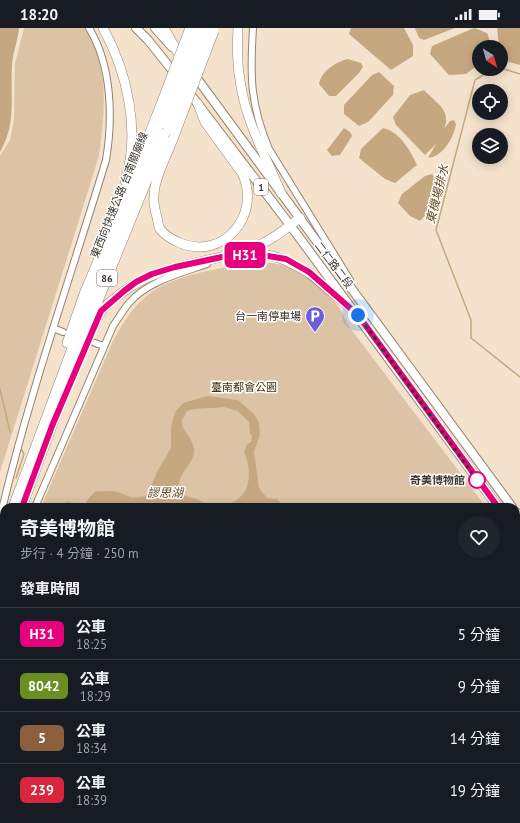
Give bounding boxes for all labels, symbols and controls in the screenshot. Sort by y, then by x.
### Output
text: 18:20 [20,5,58,24]
north arrow [472,40,508,76]
map controls [472,40,508,164]
button: locate [472,84,508,120]
button: layers [472,128,508,164]
street label: 東西向快速公路 台南關廟線 [87,130,151,260]
water label: 東機場排水 [422,162,452,225]
road number: 1 [254,179,268,195]
street label: 二仁路二段 [312,239,356,291]
line badge: H31 [222,242,268,268]
text: H31 [233,246,258,264]
road number: 86 [97,270,117,286]
parking icon: 台一南停車場 [304,305,326,333]
your location [348,305,368,325]
place label: 台一南停車場 [235,309,301,323]
park label: 臺南都會公園 [211,380,277,394]
marker: 奇美博物館 [468,471,486,489]
place label: 奇美博物館 [410,473,465,487]
water label: 謬思湖 [147,485,185,500]
text: 奇美博物館 [20,516,115,540]
button: heart [458,516,500,558]
text: 步行 · 4 分鐘 · 250 m [20,545,139,562]
text: 發車時間 [20,579,80,598]
text: 公車 [76,617,106,636]
text: H31 [30,625,55,643]
text: 5 分鐘 [458,625,500,644]
text: 18:25 [76,636,107,653]
text: 公車 [80,669,110,688]
text: 8042 [28,677,60,695]
text: 9 分鐘 [458,677,500,696]
text: 18:29 [80,688,111,705]
text: 公車 [76,721,106,740]
text: 5 [38,729,46,747]
text: 14 分鐘 [450,729,500,748]
text: 18:34 [76,740,107,757]
text: 公車 [76,773,106,792]
text: 239 [30,781,54,799]
text: 19 分鐘 [450,781,500,800]
text: 18:39 [76,792,107,809]

